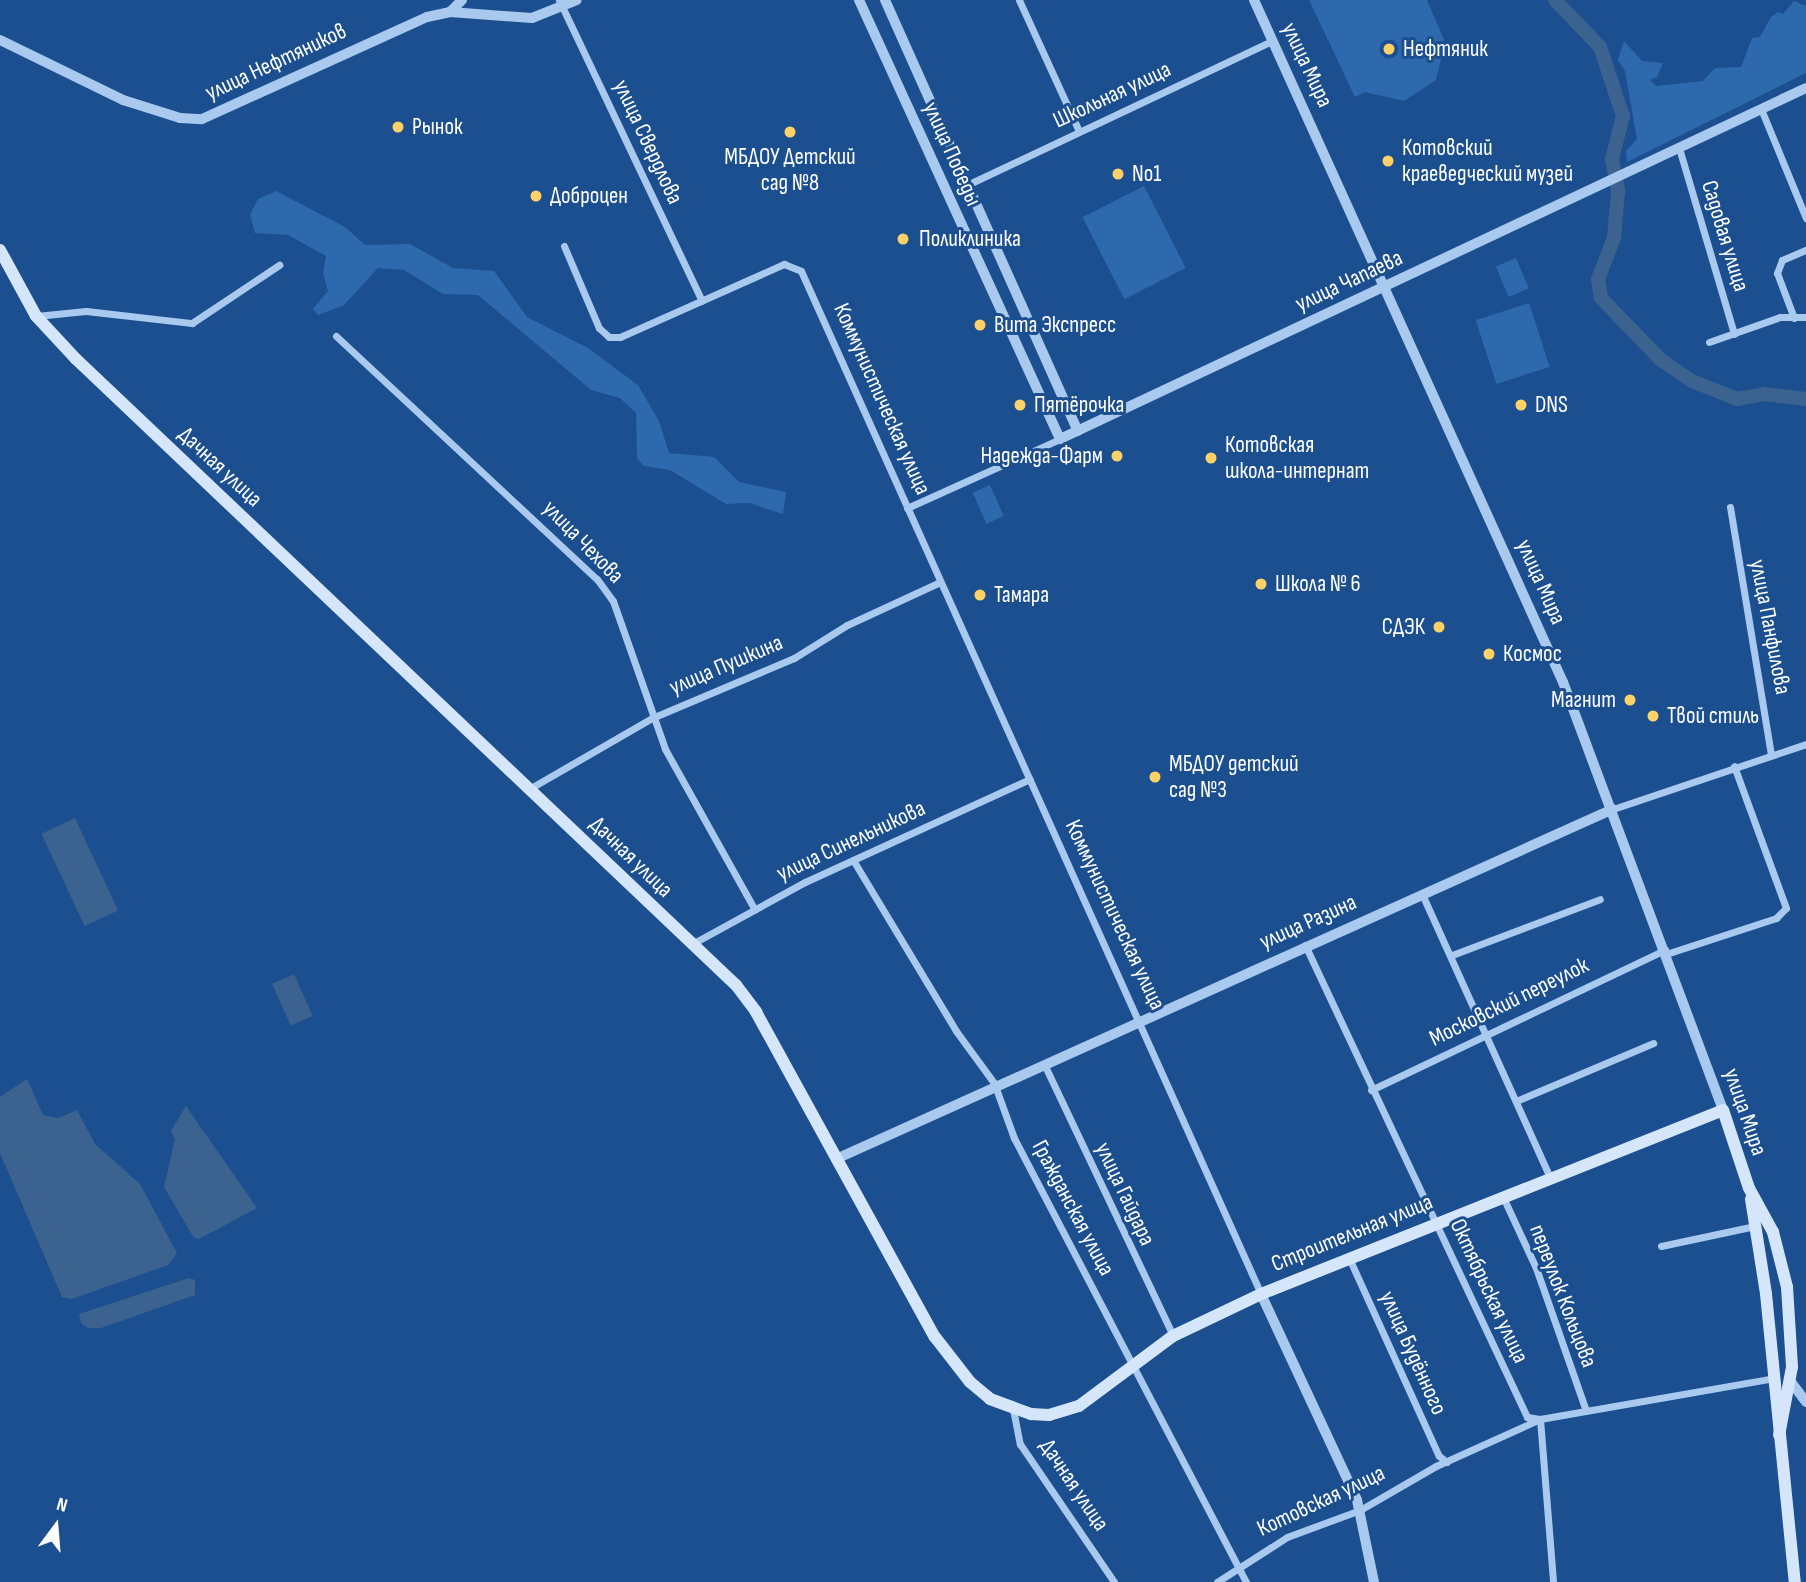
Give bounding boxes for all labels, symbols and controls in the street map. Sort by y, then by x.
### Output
street label: улица Нефтяников [201,17,351,107]
street label: улица Мира [1275,18,1339,112]
place label: Нефтяник [1403,35,1488,63]
marker: Нефтяник [1381,41,1397,57]
street label: Школьная улица [1049,56,1175,134]
street label: улица Свердлова [607,76,689,208]
street label: улица Победы [917,98,987,210]
place label: Рынок [412,113,463,141]
marker: Рынок [390,119,406,135]
marker: МБДОУ Детский сад №8 [782,124,798,140]
place label: Котовский краеведческий музей [1402,134,1573,188]
place label: МБДОУ Детский сад №8 [724,143,856,197]
marker: Котовский краеведческий музей [1380,153,1396,169]
place label: No1 [1132,160,1161,188]
marker: No1 [1110,166,1126,182]
street label: Садовая улица [1695,177,1755,295]
place label: Доброцен [550,182,628,210]
marker: Доброцен [528,188,544,204]
place label: Поликлиника [919,225,1021,253]
marker: Поликлиника [893,229,913,249]
street label: улица Чапаева [1291,244,1407,318]
street label: Коммунистическая улица [827,299,937,499]
place label: Вита Экспресс [994,311,1116,339]
marker: Вита Экспресс [972,317,988,333]
place label: Пятёрочка [1034,391,1124,419]
place label: DNS [1535,391,1568,419]
marker: Пятёрочка [1012,397,1028,413]
marker: DNS [1513,397,1529,413]
street label: Дачная улица [172,421,268,513]
place label: Котовская школа-интернат [1225,431,1369,485]
place label: Надежда-Фарм [981,442,1103,470]
marker: Надежда-Фарм [1109,448,1125,464]
marker: Котовская школа-интернат [1203,450,1219,466]
street label: улица Чехова [537,495,629,589]
street label: улица Мира [1510,535,1572,629]
street label: улица Панфилова [1743,557,1797,697]
place label: Школа № 6 [1275,570,1361,598]
marker: Школа № 6 [1253,576,1269,592]
place label: Тамара [994,581,1049,609]
marker: Тамара [972,587,988,603]
place label: СДЭК [1382,613,1425,641]
marker: СДЭК [1431,619,1447,635]
street label: улица Пушкина [665,629,787,701]
place label: Космос [1503,640,1562,668]
marker: Космос [1481,646,1497,662]
place label: Магнит [1551,686,1616,714]
marker: Магнит [1622,692,1638,708]
place label: Твой стиль [1667,702,1759,730]
marker: Твой стиль [1645,708,1661,724]
place label: МБДОУ детский сад №3 [1169,750,1299,804]
marker: МБДОУ детский сад №3 [1147,769,1163,785]
street label: улица Синельникова [772,795,930,887]
street label: Дачная улица [584,811,678,903]
street label: Коммунистическая улица [1059,816,1171,1014]
street label: улица Разина [1255,888,1361,956]
street label: Московский переулок [1425,952,1593,1052]
street label: улица Мира [1717,1065,1773,1159]
street label: Гражданская улица [1026,1136,1120,1280]
street label: улица Гайдара [1089,1138,1161,1250]
street label: Строительная улица [1267,1188,1437,1278]
street label: Октябрьская улица [1444,1215,1534,1367]
street label: переулок Кольцова [1523,1221,1603,1371]
street label: улица Будённого [1373,1287,1453,1419]
street label: Дачная улица [1033,1434,1115,1536]
street label: Котовская улица [1253,1459,1389,1543]
north arrow [21,1491,91,1561]
text: N [54,1493,70,1518]

